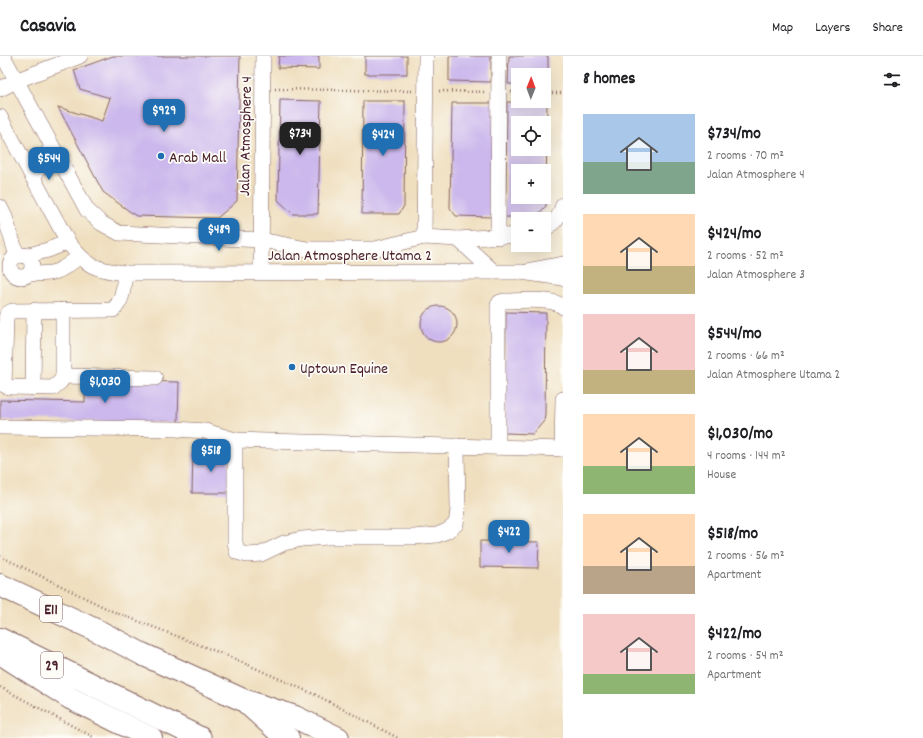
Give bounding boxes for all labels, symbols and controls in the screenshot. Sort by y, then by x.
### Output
text: Casavia [20,14,76,41]
text: Map [772,18,793,38]
text: Layers [815,18,850,38]
text: Share [872,18,903,38]
north arrow [511,68,551,108]
map controls [511,68,551,252]
text: 8 homes [583,68,635,92]
icon: filters [881,69,903,91]
street label: Jalan Atmosphere 4 [234,76,259,196]
pin: $929 [140,99,188,133]
text: $929 [152,102,176,121]
button: locate [511,116,551,156]
pin: $734 [276,122,324,156]
pin: $424 [359,123,407,157]
text: $734/mo [707,123,761,147]
text: $734 [289,125,311,144]
text: $424 [371,126,395,145]
icon: home [615,130,663,178]
pin: $544 [25,147,73,181]
place label: Arab Mall [169,147,226,170]
text: 2 rooms · 70 m² [707,147,784,166]
text: $544 [37,150,61,169]
marker: Arab Mall [156,151,166,161]
button: + [511,164,551,204]
text: Jalan Atmosphere 4 [707,166,805,185]
button: − [511,212,551,252]
pin: $489 [195,218,243,252]
text: $489 [207,221,231,240]
text: $424/mo [707,223,761,247]
icon: home [615,230,663,278]
street label: Jalan Atmosphere Utama 2 [268,245,432,268]
text: 2 rooms · 52 m² [707,247,784,266]
text: Jalan Atmosphere 3 [707,266,805,285]
text: $544/mo [707,323,762,347]
icon: home [615,330,663,378]
text: 2 rooms · 66 m² [707,347,785,366]
place label: Uptown Equine [300,358,388,381]
marker: Uptown Equine [287,362,297,372]
text: Jalan Atmosphere Utama 2 [707,366,840,385]
pin: $1,030 [72,370,138,404]
text: $1,030 [89,373,121,392]
text: $1,030/mo [707,423,773,447]
icon: home [615,430,663,478]
pin: $518 [187,439,235,473]
text: $518 [201,442,221,461]
text: 4 rooms · 144 m² [707,447,785,466]
text: House [707,466,736,485]
pin: $422 [485,520,533,554]
text: $422 [497,523,521,542]
text: $518/mo [707,523,758,547]
icon: home [615,530,663,578]
text: 2 rooms · 56 m² [707,547,784,566]
text: Apartment [707,566,761,585]
road number: E11 [40,596,62,622]
text: $422/mo [707,623,762,647]
icon: home [615,630,663,678]
text: 2 rooms · 54 m² [707,647,783,666]
road number: 29 [41,652,63,678]
text: Apartment [707,666,761,685]

